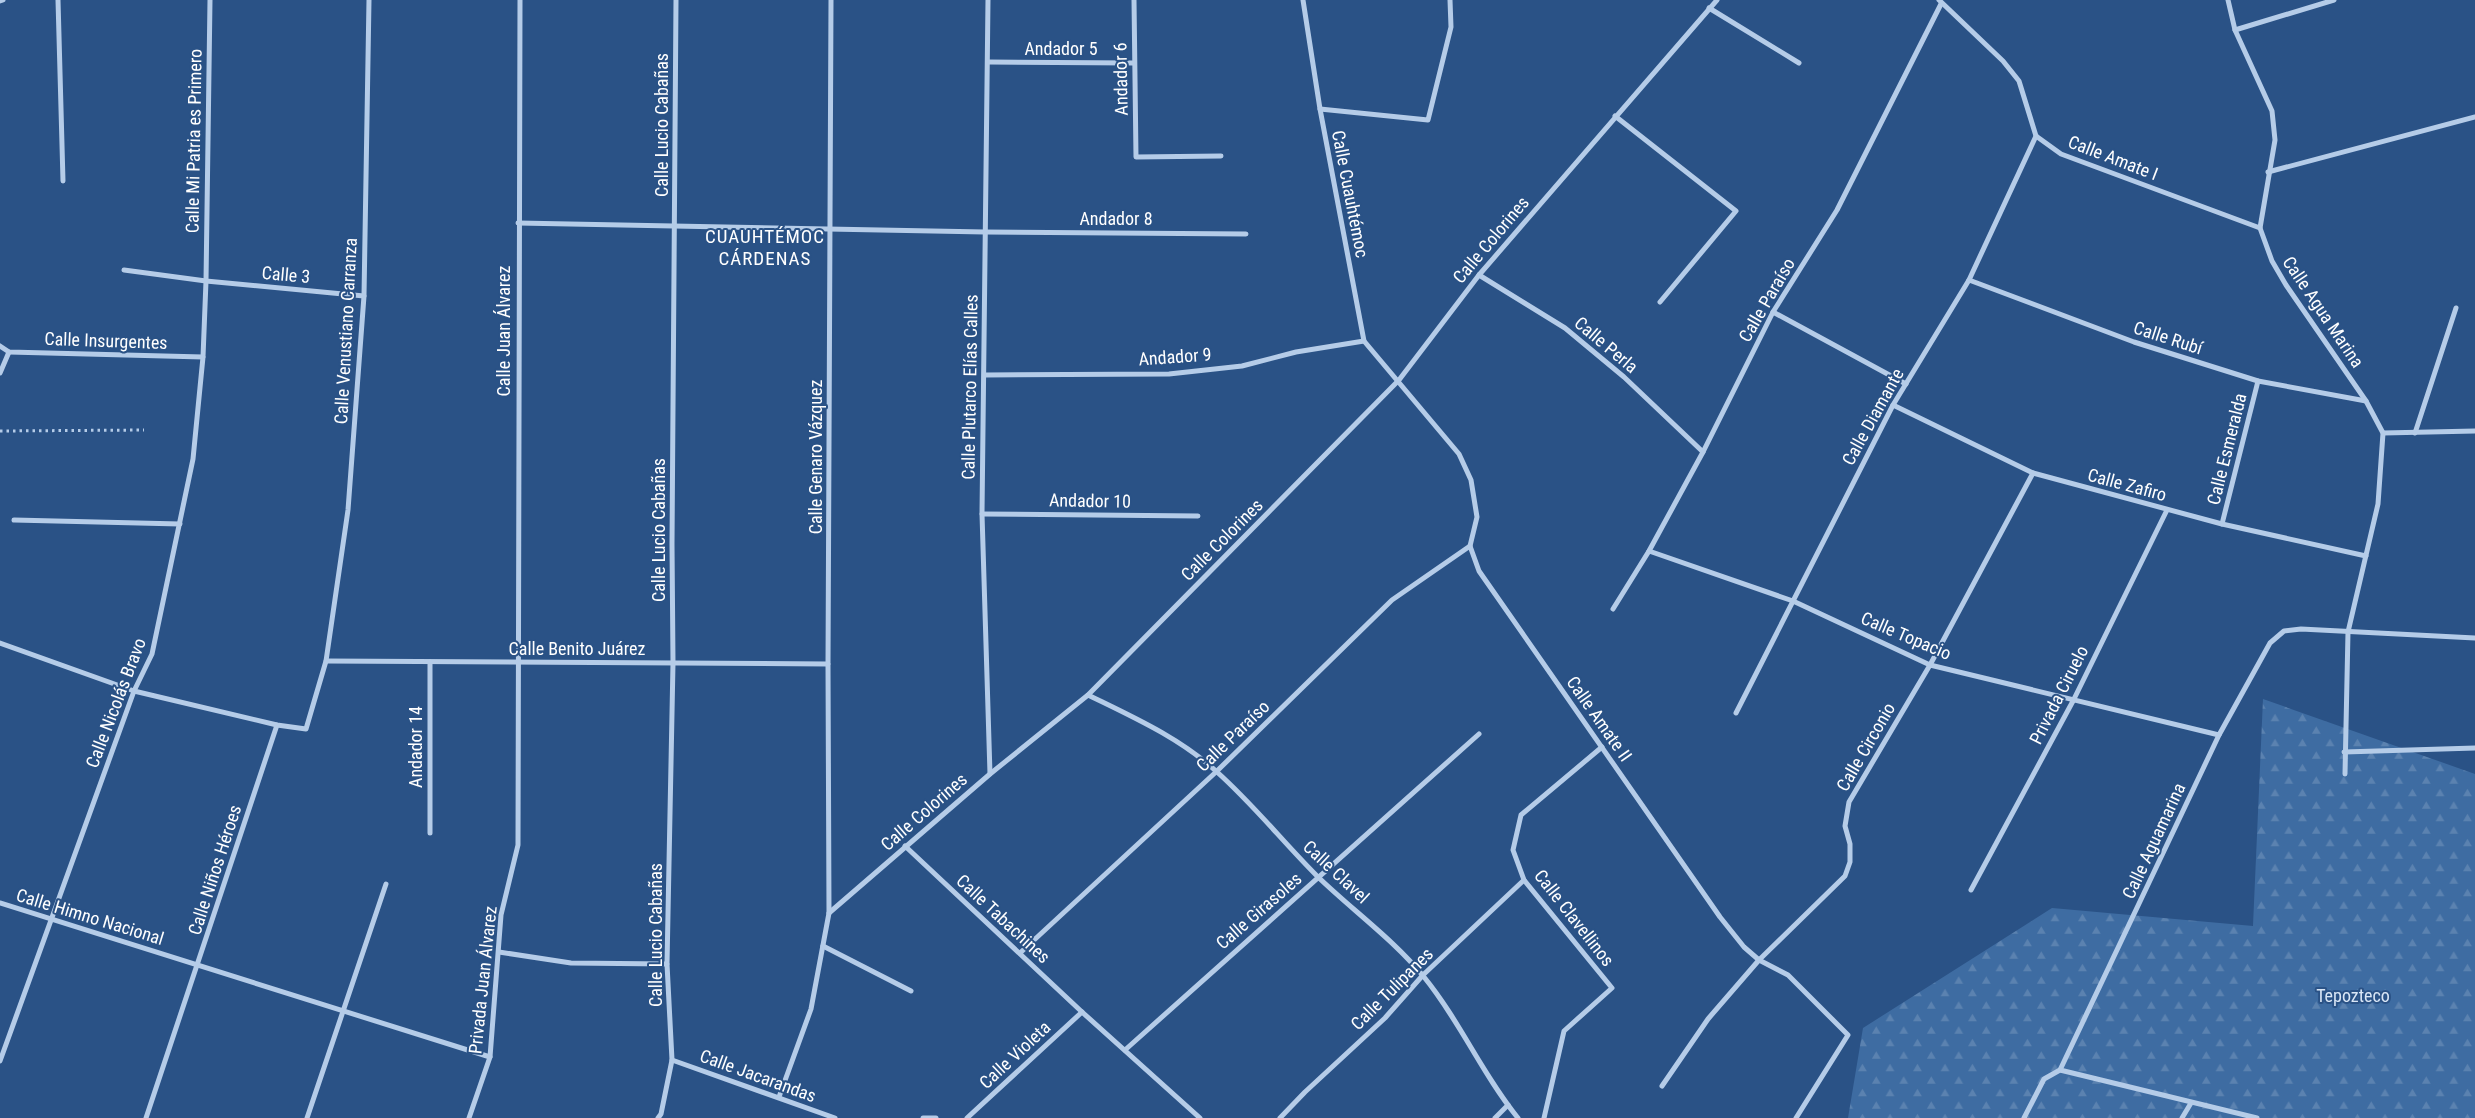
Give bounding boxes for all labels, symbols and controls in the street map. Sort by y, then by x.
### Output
street label: Andador 5 [1024,38,1098,59]
street label: Andador 6 [1109,42,1132,116]
street label: Calle Mi Patria es Primero [181,49,206,233]
street label: Calle Lucio Cabañas [651,53,672,197]
street label: Calle Cuauhtémoc [1328,128,1373,259]
street label: Calle Amate I [2065,131,2161,184]
street label: Calle Colorines [1448,192,1533,287]
street label: Andador 8 [1079,208,1153,229]
district label: CUAUHTÉMOC CÁRDENAS [705,225,825,270]
street label: Calle Venustiano Carranza [330,237,361,425]
street label: Calle Agua Marina [2278,252,2368,371]
street label: Calle Paraíso [1734,254,1799,345]
street label: Calle 3 [261,262,311,287]
street label: Calle Juan Álvarez [493,265,514,396]
street label: Calle Plutarco Elías Calles [957,294,982,480]
street label: Calle Perla [1570,312,1642,377]
street label: Calle Rubí [2131,317,2206,359]
street label: Calle Insurgentes [44,328,168,353]
street label: Andador 9 [1138,343,1212,370]
street label: Calle Diamante [1837,365,1908,469]
street label: Calle Genaro Vázquez [805,380,826,534]
street label: Calle Esmeralda [2203,391,2251,507]
street label: Calle Lucio Cabañas [648,458,669,602]
street label: Calle Zafiro [2085,464,2169,505]
street label: Andador 10 [1049,489,1131,512]
street label: Calle Colorines [1176,494,1267,585]
street label: Calle Topacio [1858,607,1954,664]
street label: Calle Nicolás Bravo [81,635,150,771]
street label: Calle Benito Juárez [509,638,645,659]
street label: Privada Ciruelo [2025,642,2092,747]
street label: Calle Amate II [1562,672,1636,765]
street label: Calle Paraíso [1192,696,1274,776]
street label: Calle Circonio [1832,699,1899,795]
street label: Andador 14 [405,706,426,788]
street label: Calle Colorines [876,769,971,855]
street label: Calle Aguamarina [2118,780,2190,902]
street label: Calle Niños Héroes [184,802,245,938]
street label: Calle Clavel [1299,836,1374,907]
street label: Calle Lucio Cabañas [645,863,666,1007]
street label: Calle Clavellinos [1530,865,1619,970]
street label: Calle Girasoles [1212,868,1306,953]
street label: Calle Tabachines [952,870,1054,967]
street label: Calle Himno Nacional [14,884,166,949]
street label: Privada Juan Álvarez [464,905,501,1055]
street label: Calle Tulipanes [1346,943,1437,1034]
park label: Tepozteco [2316,985,2390,1006]
street label: Calle Violeta [975,1016,1055,1093]
street label: Calle Jacarandas [697,1045,819,1106]

